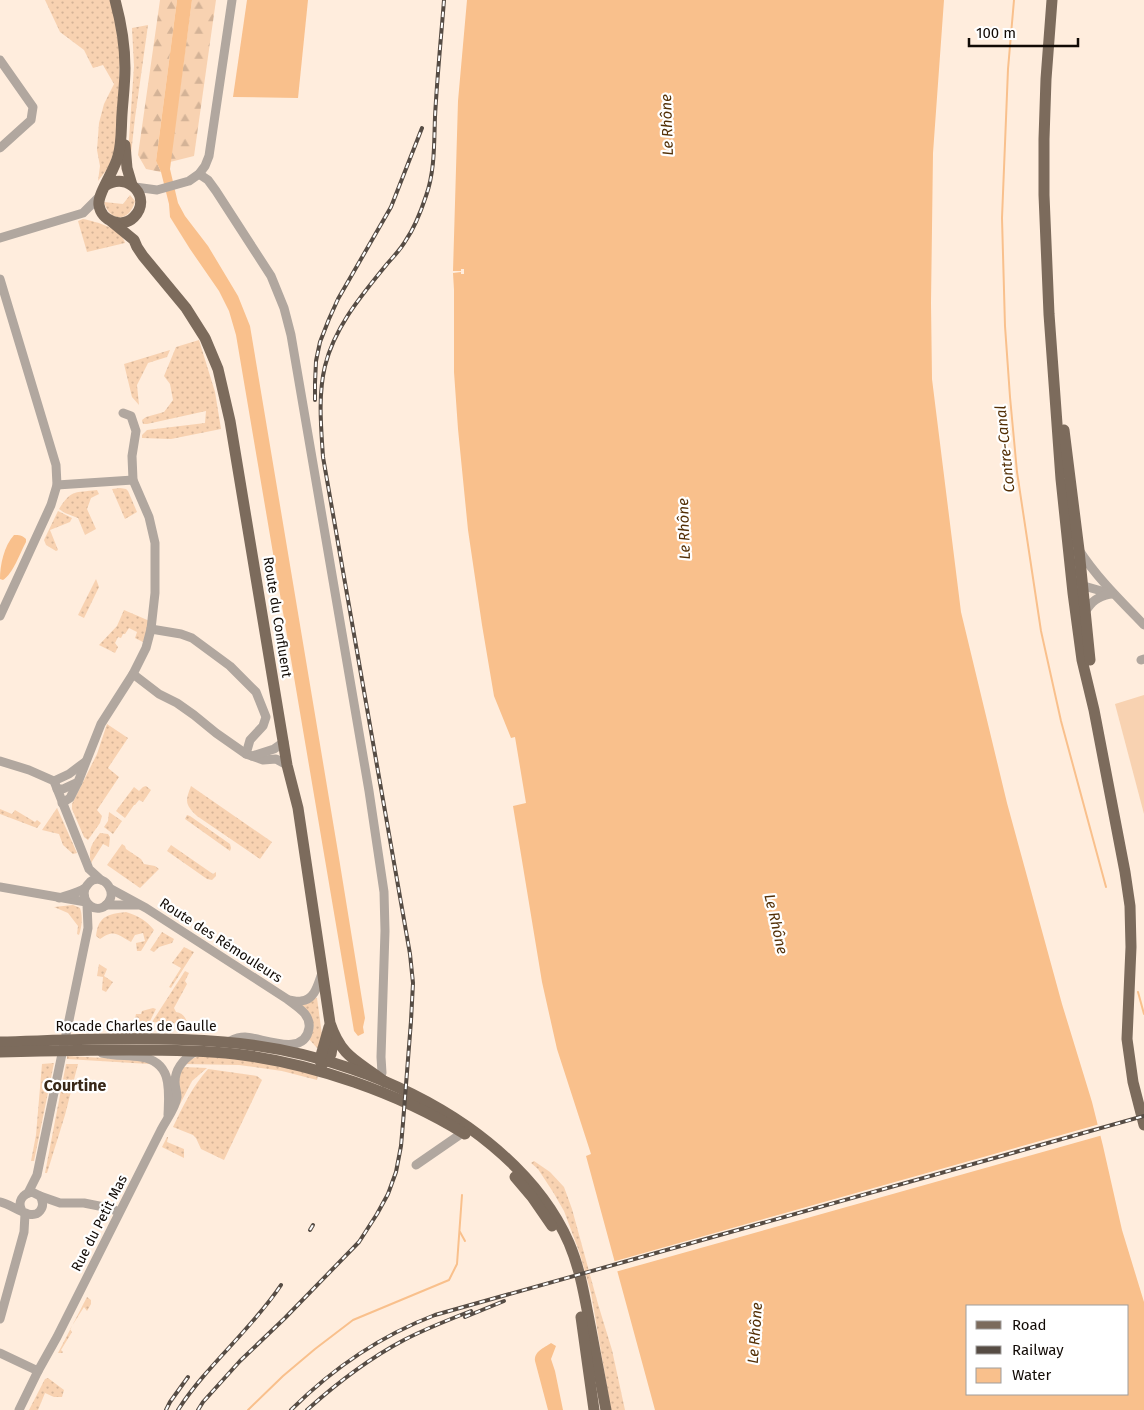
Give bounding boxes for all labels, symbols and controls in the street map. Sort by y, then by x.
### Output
scale bar [969,15,1078,47]
text: 100 m [976,24,1016,42]
water label: Le Rhône [657,94,677,156]
water label: Contre-Canal [991,404,1019,494]
water label: Le Rhône [674,498,694,560]
street label: Route du Confluent [260,555,296,680]
water label: Le Rhône [760,892,792,956]
street label: Route des Rémouleurs [156,894,286,987]
street label: Rocade Charles de Gaulle [55,1018,217,1035]
district label: Courtine [44,1076,106,1095]
street label: Rue du Petit Mas [68,1172,131,1274]
water label: Le Rhône [744,1301,766,1364]
legend [966,1305,1129,1395]
text: Road [1012,1316,1047,1334]
text: Railway [1012,1341,1064,1359]
text: Water [1012,1366,1051,1384]

